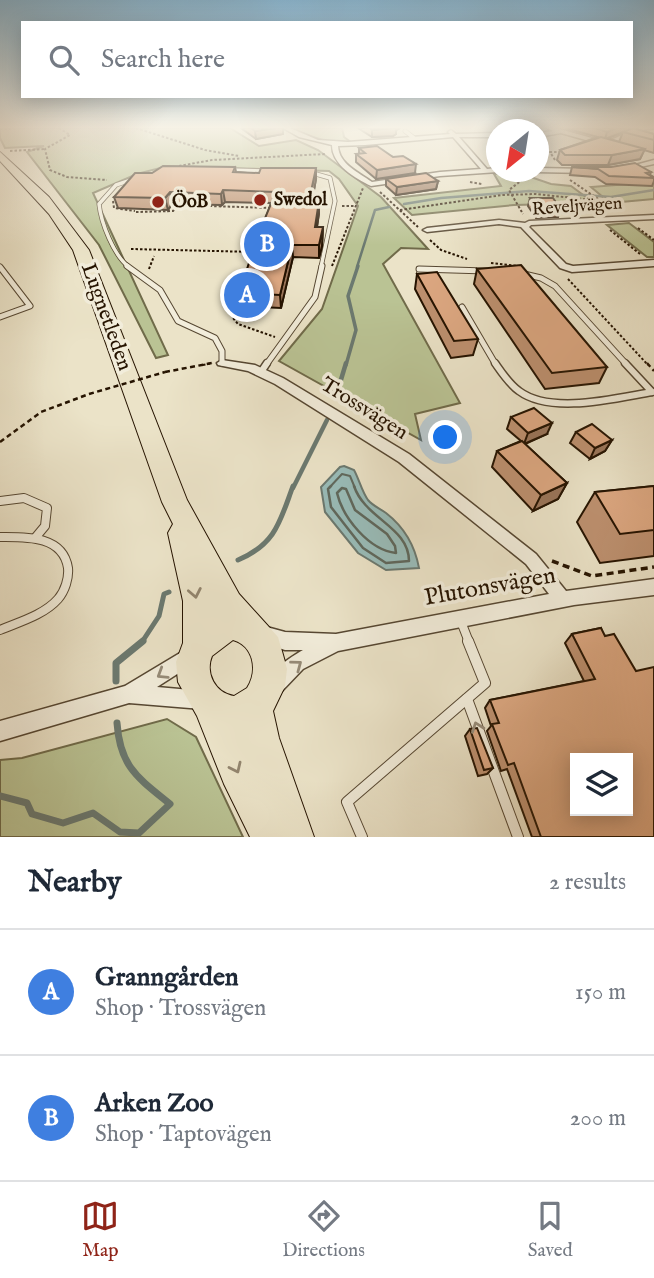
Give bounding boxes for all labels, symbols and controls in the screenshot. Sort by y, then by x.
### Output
search box [21,21,633,98]
icon: search [45,41,83,79]
text: Search here [101,43,225,76]
north arrow [486,119,549,182]
place label: ÖoB [172,189,208,214]
place label: Swedol [274,189,328,212]
marker: Swedol [252,192,268,208]
street label: Reveljvägen [531,192,623,222]
marker: ÖoB [150,194,166,210]
pin: B [244,218,290,270]
street label: Lugnetleden [74,259,138,375]
pin: A [224,269,270,321]
street label: Trossvägen [315,372,413,446]
your location [428,420,462,454]
street label: Plutonsvägen [422,560,558,614]
one-way arrow [187,587,202,599]
one-way arrow [289,661,302,674]
one-way arrow [157,665,170,678]
one-way arrow [472,722,486,734]
map controls [570,753,633,816]
button: layers [570,753,633,816]
one-way arrow [228,761,242,773]
text: Nearby [28,864,121,902]
text: 2 results [549,868,626,897]
text: Granngården [95,961,239,994]
text: A [43,978,59,1007]
text: 150 m [575,978,626,1007]
text: Shop · Trossvägen [95,994,266,1023]
text: Arken Zoo [95,1087,214,1120]
text: B [43,1104,59,1133]
text: 200 m [570,1104,626,1133]
text: Shop · Taptovägen [95,1120,272,1149]
tab: Map [81,1197,119,1263]
tab: Directions [282,1197,365,1263]
tab: Saved [528,1197,573,1263]

